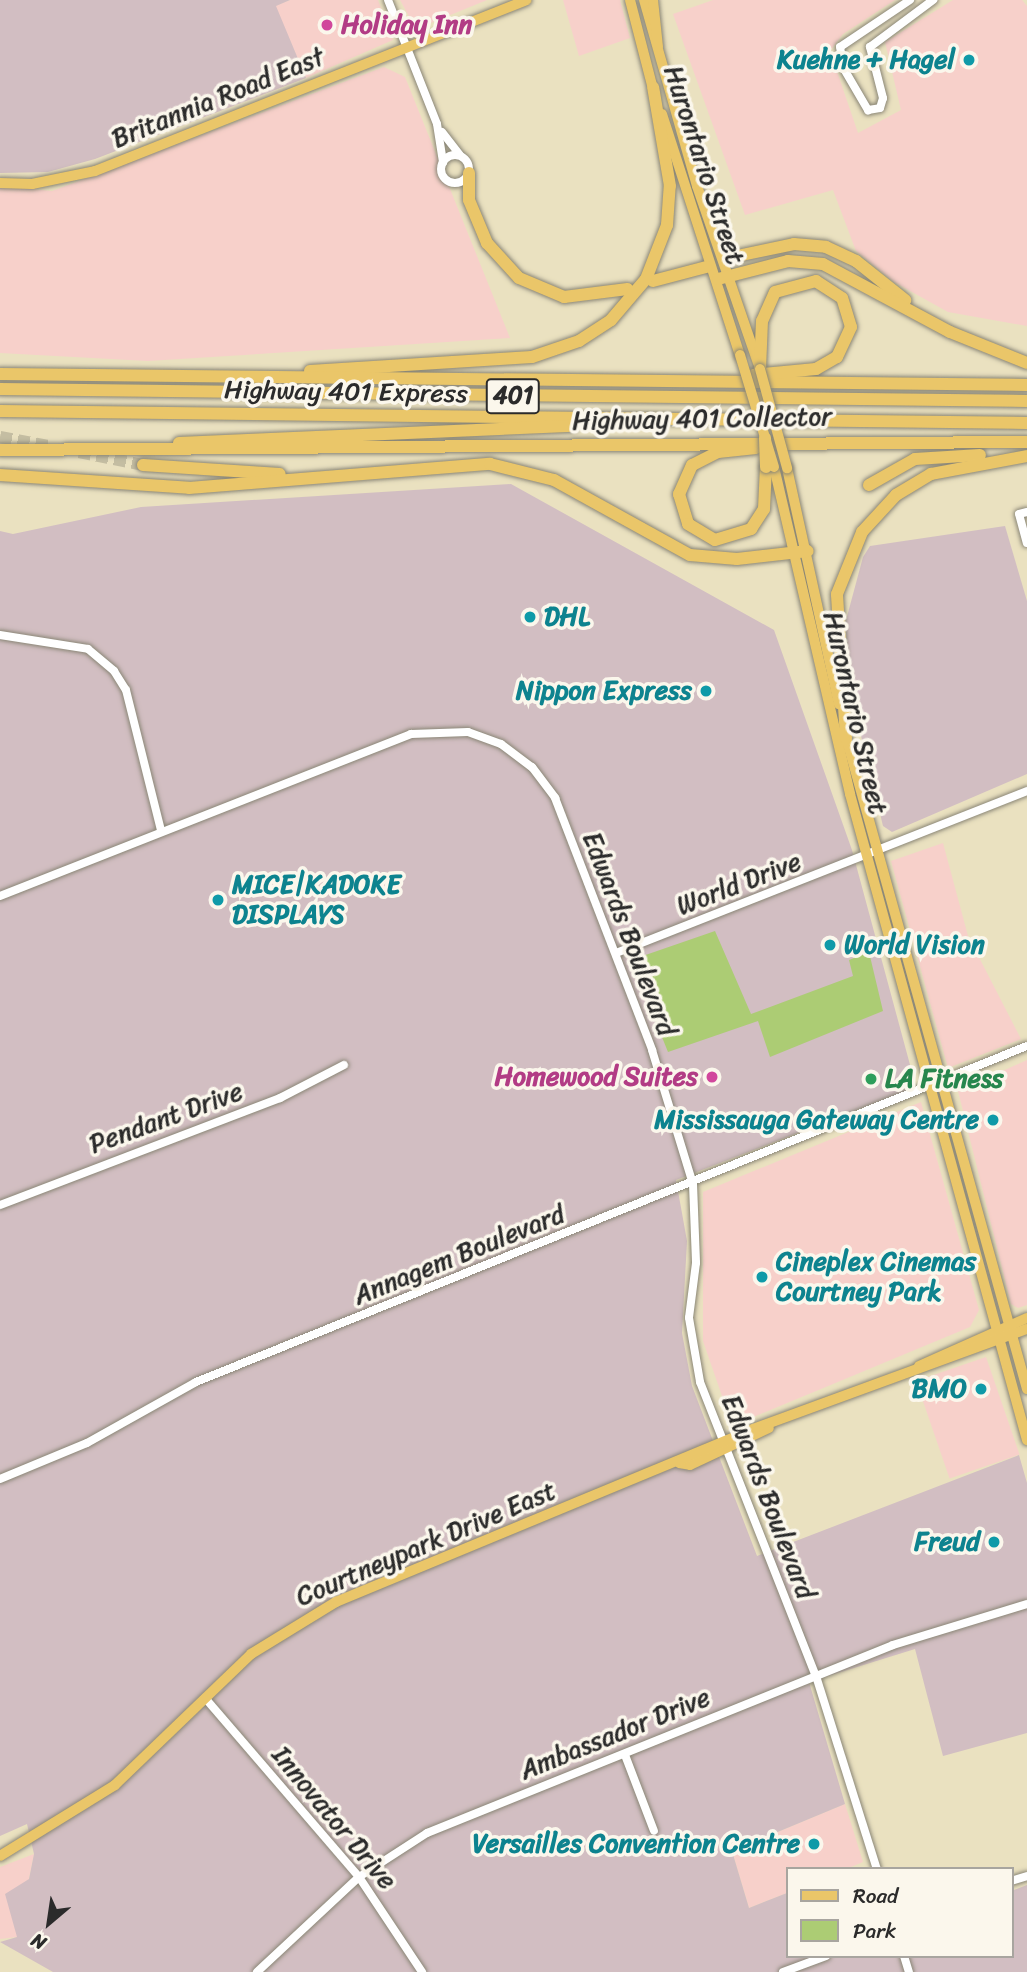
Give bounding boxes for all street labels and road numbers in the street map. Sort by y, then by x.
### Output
street label: Britannia Road East [107,41,329,155]
street label: Hurontario Street [657,62,751,268]
street label: Highway 401 Express [224,374,468,410]
road number: 401 [485,376,541,416]
street label: Highway 401 Collector [572,401,832,437]
street label: Hurontario Street [817,609,893,817]
street label: Edwards Boulevard [576,828,682,1040]
street label: World Drive [672,846,806,922]
street label: Pendant Drive [85,1076,247,1160]
street label: Annagem Boulevard [349,1199,569,1311]
street label: Edwards Boulevard [715,1391,821,1603]
street label: Courtneypark Drive East [291,1475,561,1613]
street label: Ambassador Drive [515,1682,715,1786]
street label: Innovator Drive [265,1740,403,1896]

